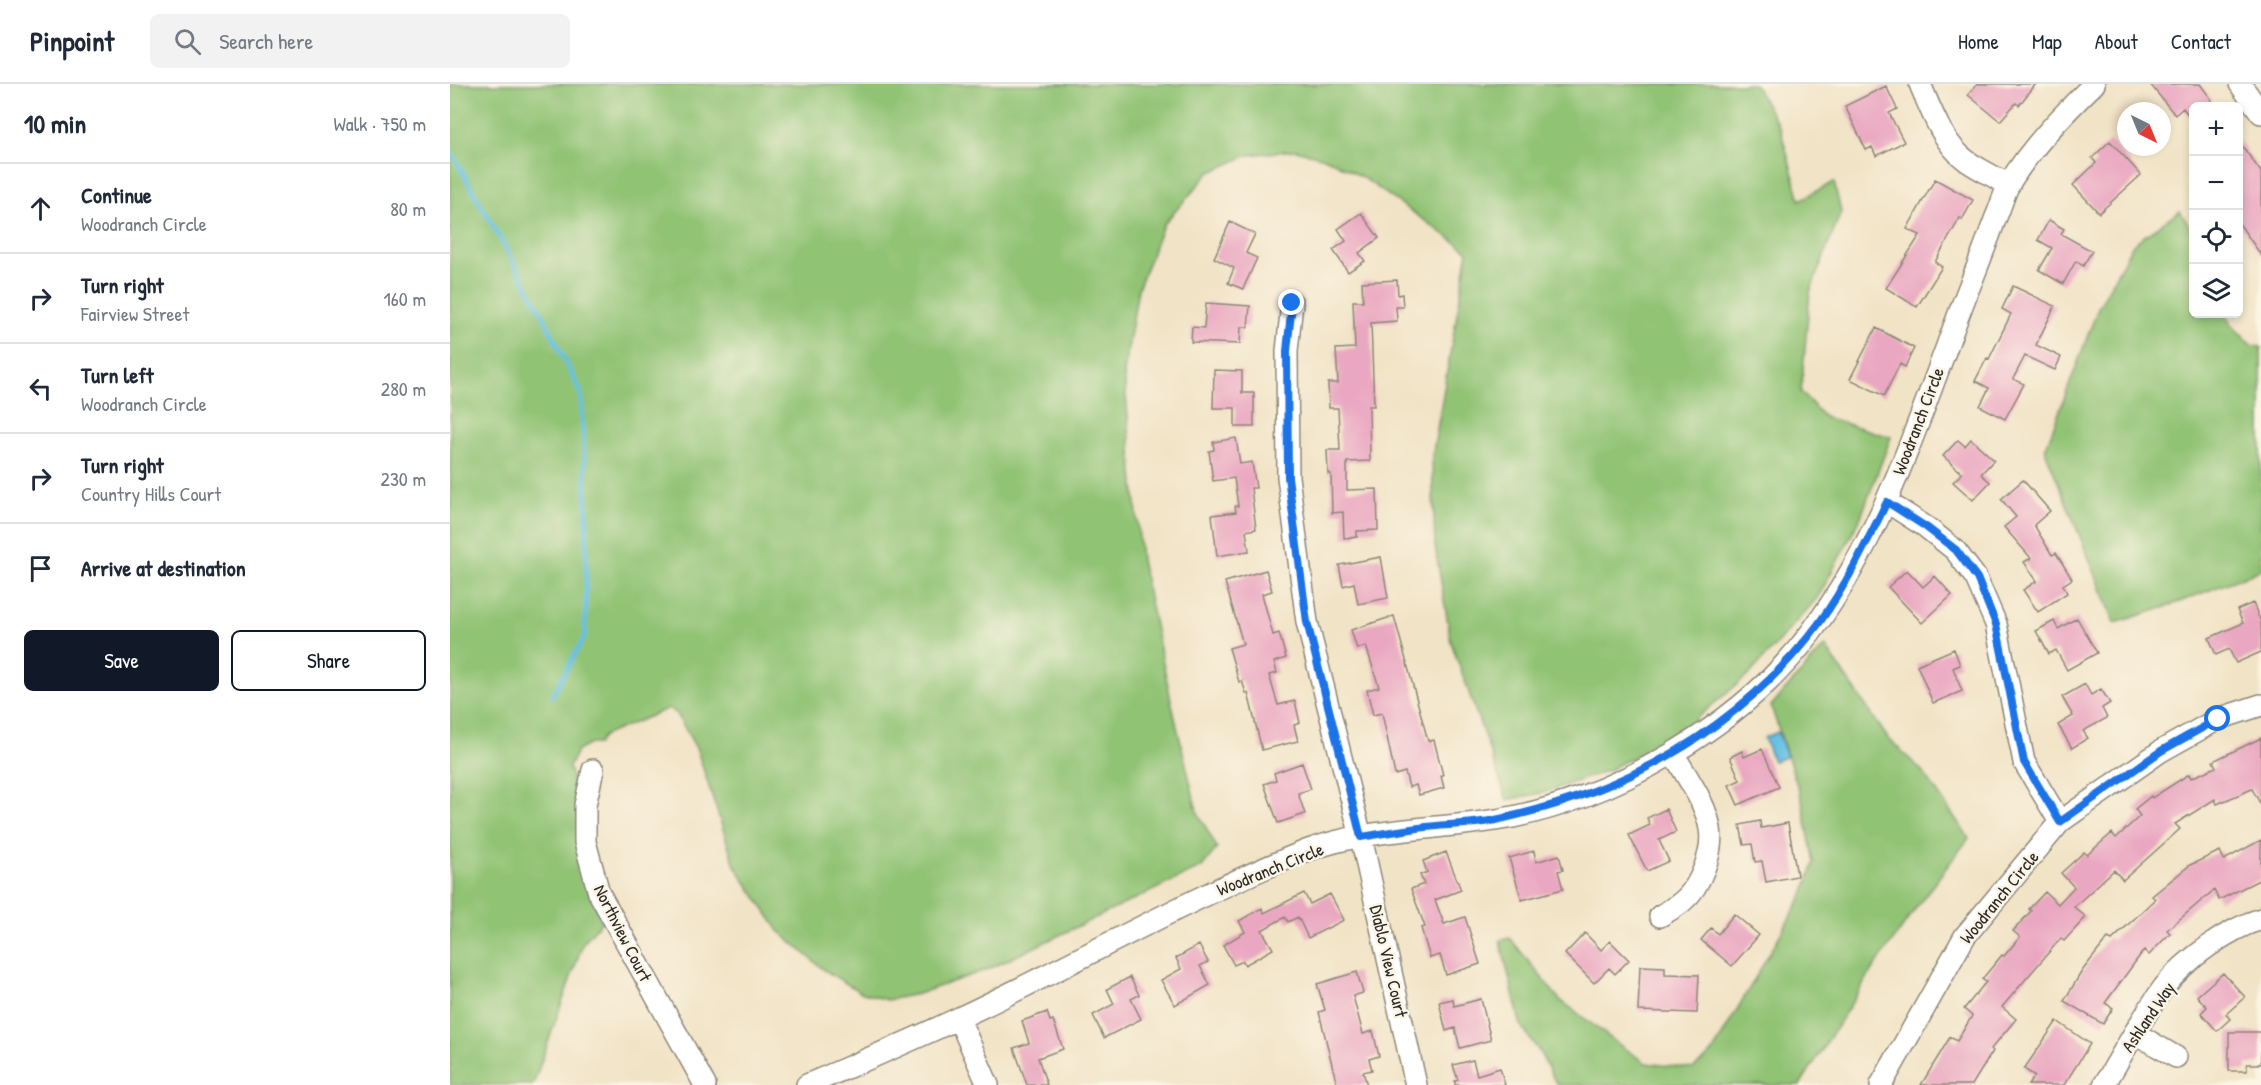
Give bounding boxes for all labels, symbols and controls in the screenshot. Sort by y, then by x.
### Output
search box [150,14,570,68]
text: Pinpoint [30,22,114,60]
icon: search [171,25,204,58]
text: Search here [219,26,313,56]
text: Home [1958,27,1999,56]
text: Map [2032,27,2062,56]
text: About [2095,27,2138,56]
text: Contact [2171,27,2231,56]
north arrow [2117,102,2171,156]
map controls [2189,102,2243,318]
button: + [2189,102,2243,156]
text: 10 min [24,106,86,141]
text: Walk · 750 m [334,110,426,137]
button: − [2189,156,2243,210]
text: Continue [81,180,152,210]
icon: ahead [24,192,57,225]
text: 80 m [390,195,426,222]
text: Woodranch Circle [81,210,207,237]
button: locate [2189,210,2243,264]
button: layers [2189,264,2243,318]
text: Turn right [81,270,164,300]
icon: right [24,282,57,315]
text: 160 m [384,285,426,312]
route end [1278,289,1304,315]
text: Fairview Street [81,300,189,327]
text: Turn left [81,360,154,390]
street label: Woodranch Circle [1886,364,1950,478]
icon: left [24,372,57,405]
text: 280 m [381,375,426,402]
text: Woodranch Circle [81,390,207,417]
text: Turn right [81,450,164,480]
icon: right [24,462,57,495]
text: 230 m [381,465,426,492]
text: Country Hills Court [81,480,221,507]
icon: arrive [24,552,57,585]
text: Arrive at destination [81,553,246,583]
button: Save [24,630,219,691]
button: Share [231,630,426,691]
route start [2204,705,2230,731]
street label: Woodranch Circle [1213,836,1327,902]
street label: Woodranch Circle [1954,845,2044,949]
street label: Northview Court [588,880,659,987]
street label: Diablo View Court [1364,902,1414,1020]
street label: Ashland Way [2115,976,2181,1057]

